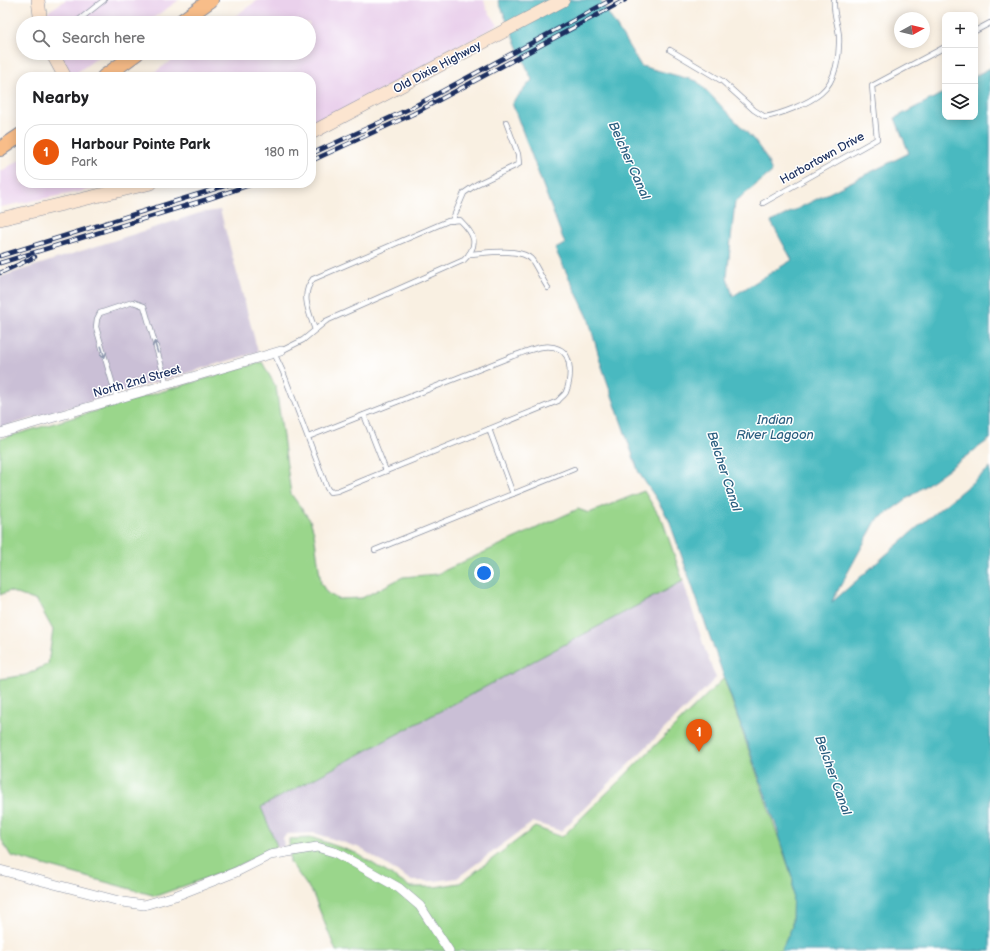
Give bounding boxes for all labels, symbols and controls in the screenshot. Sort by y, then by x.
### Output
north arrow [894,12,930,48]
map controls [942,12,978,120]
button: + [942,12,978,48]
search box [16,16,316,60]
icon: search [30,27,52,49]
text: Search here [62,29,145,48]
street label: Old Dixie Highway [391,38,484,97]
button: − [942,48,978,84]
button: layers [942,84,978,120]
text: Nearby [32,88,89,108]
water label: Belcher Canal [605,119,654,203]
street label: Harbortown Drive [777,129,867,188]
text: Harbour Pointe Park [71,135,210,154]
text: 1 [43,144,49,160]
text: 180 m [264,144,299,160]
text: Park [71,154,97,170]
one-way arrow [152,341,159,354]
one-way arrow [100,345,107,358]
street label: North 2nd Street [92,362,183,401]
water label: Indian River Lagoon [736,412,814,443]
water label: Belcher Canal [704,429,745,514]
your location [474,563,494,583]
pin: 1 [686,719,712,752]
water label: Belcher Canal [811,733,855,818]

